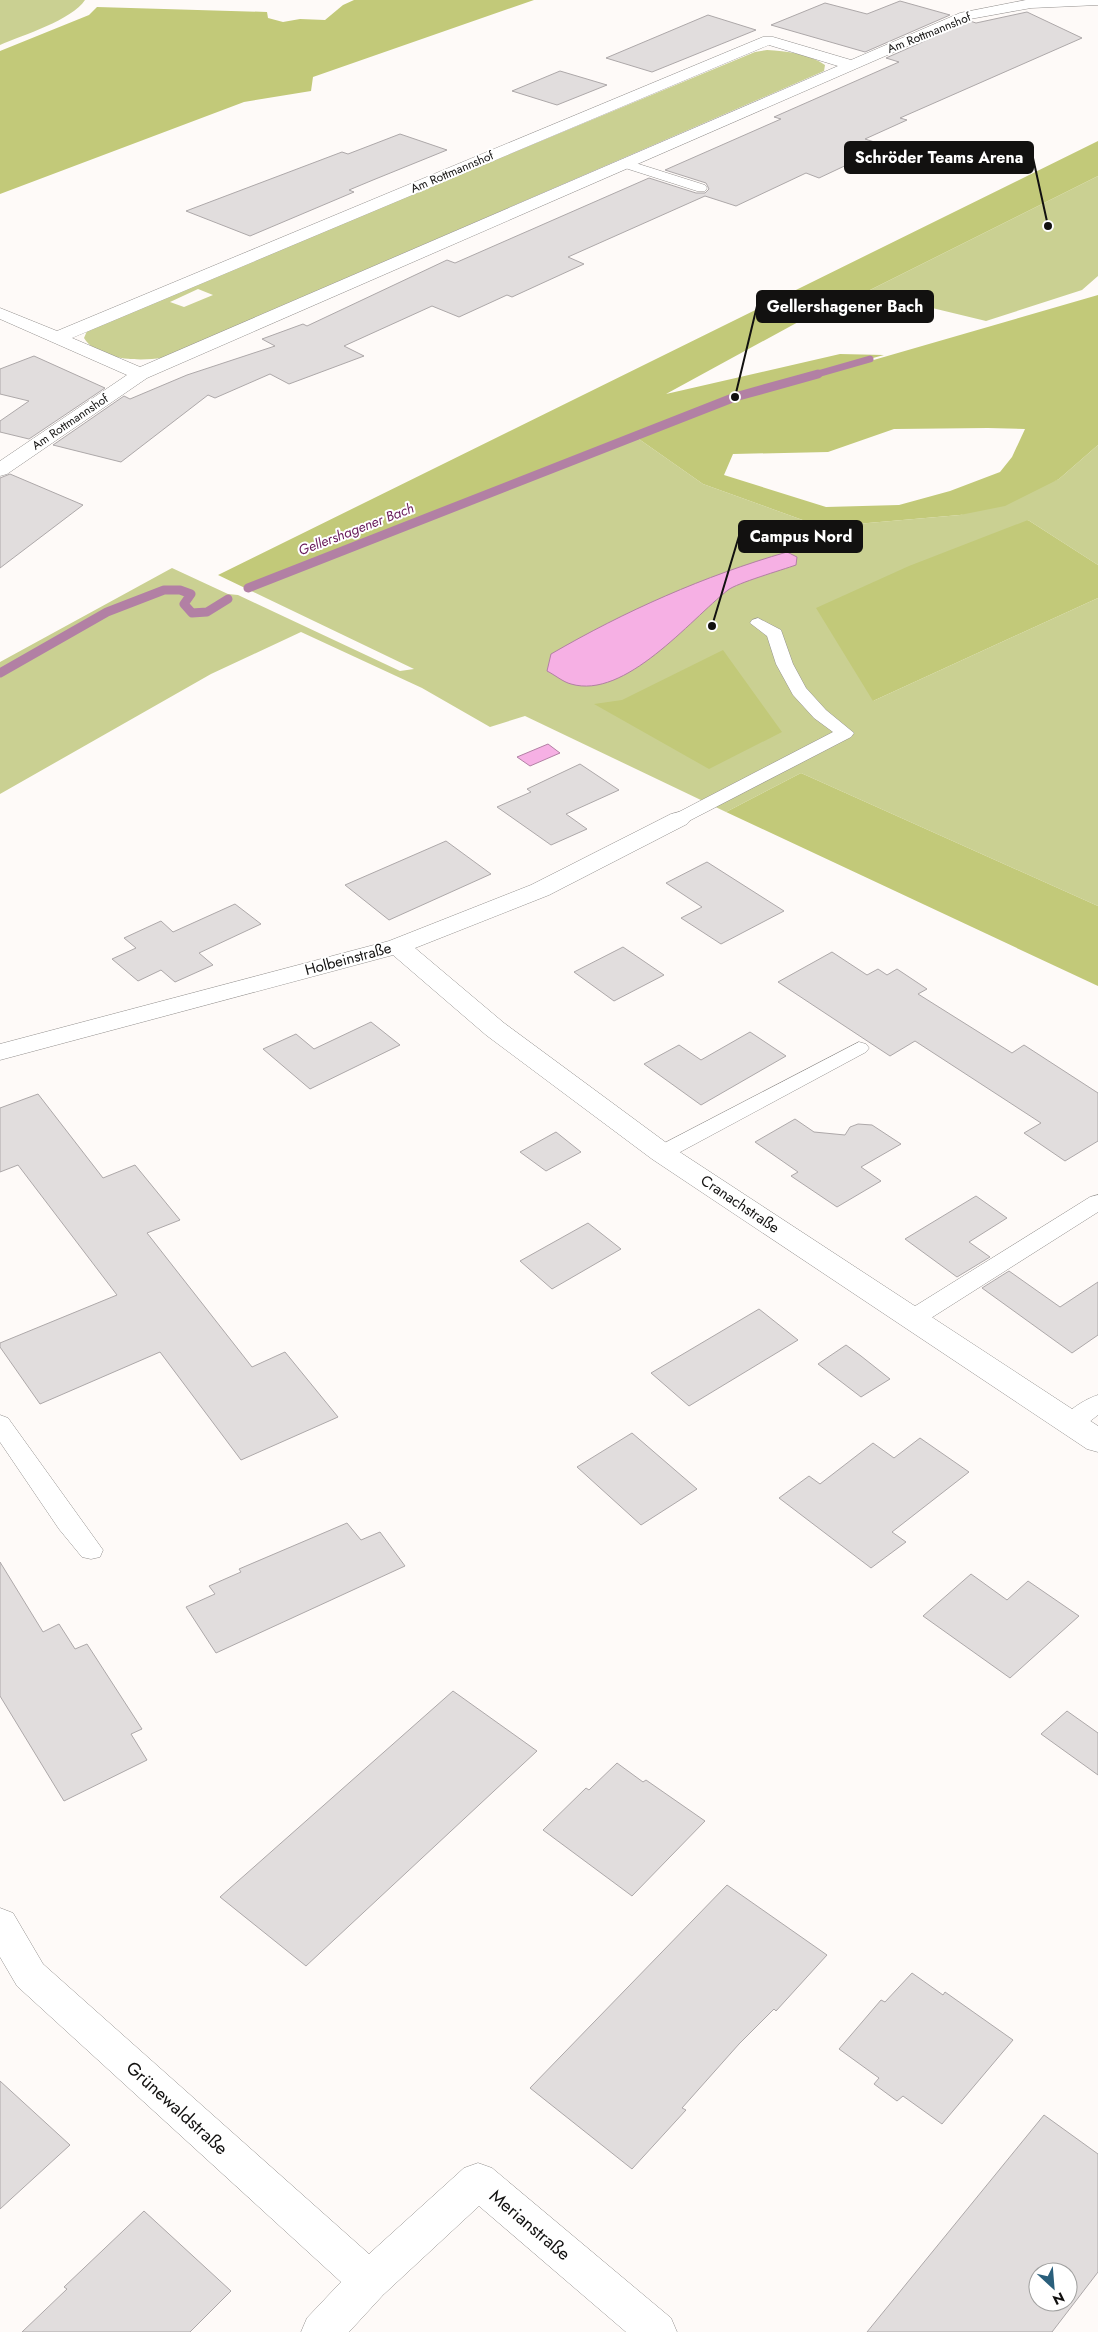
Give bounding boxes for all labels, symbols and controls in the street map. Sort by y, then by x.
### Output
street label: Am Rottmannshof [884,8,974,58]
callout: Schröder Teams Arena [845,142,1033,173]
street label: Am Rottmannshof [408,146,497,198]
text: Schröder Teams Arena [855,146,1023,169]
callout: Gellershagener Bach [757,291,933,322]
text: Gellershagener Bach [767,295,923,318]
street label: Am Rottmannshof [28,389,112,454]
water label: Gellershagener Bach [295,498,417,560]
callout: Campus Nord [739,521,862,552]
text: Campus Nord [750,525,852,548]
street label: Holbeinstraße [302,937,394,981]
street label: Cranachstraße [696,1169,784,1239]
street label: Grünewaldstraße [120,2055,234,2161]
street label: Merianstraße [484,2183,576,2267]
north arrow [1028,2262,1078,2312]
text: N [1049,2287,1068,2310]

